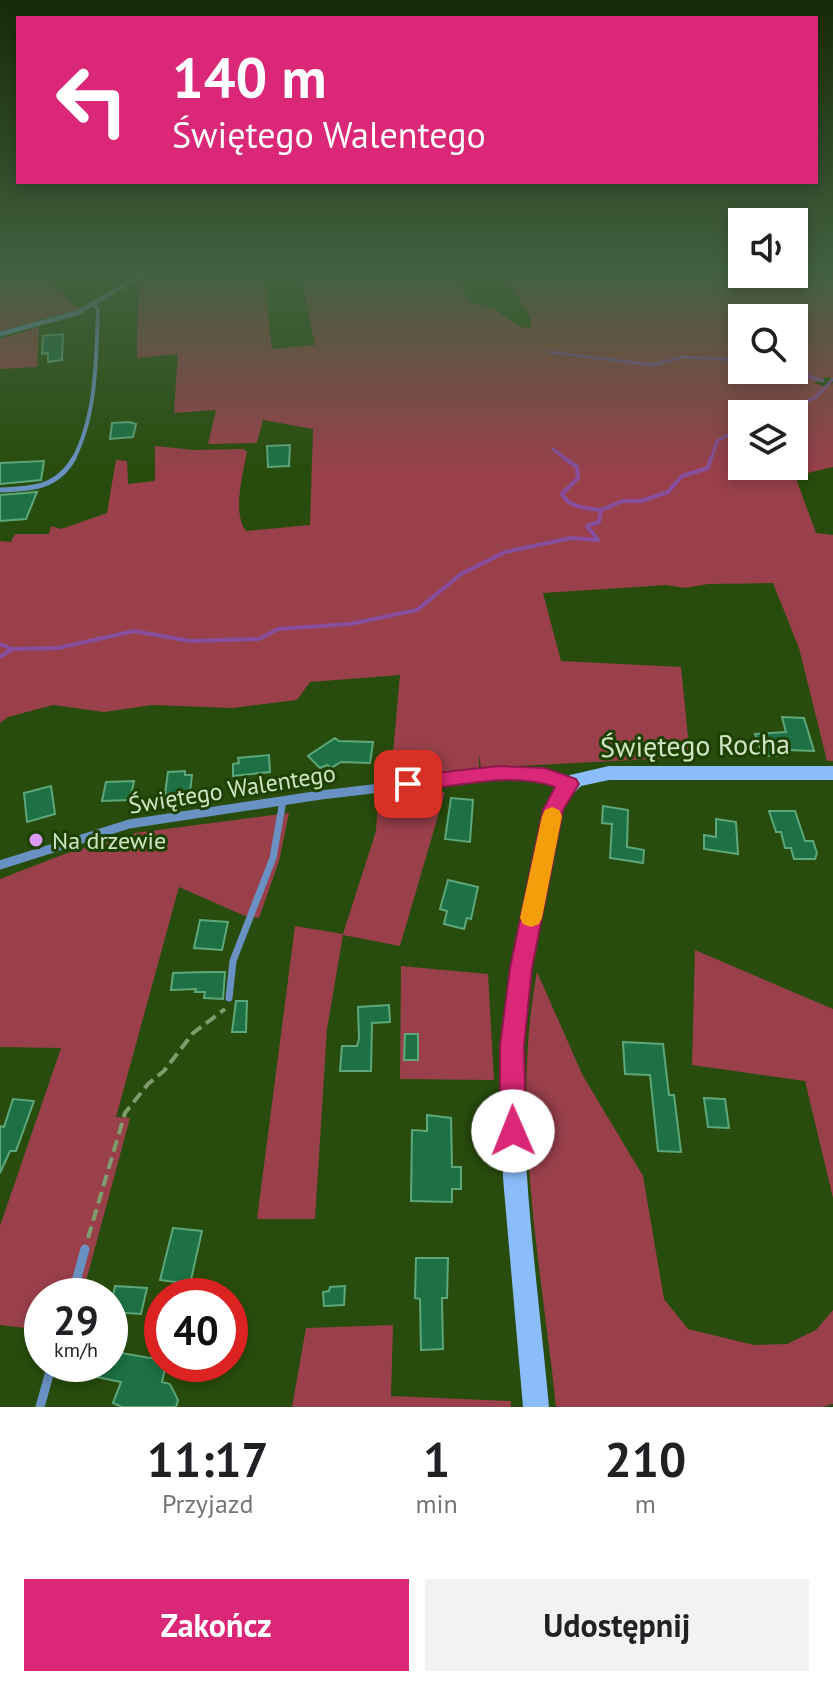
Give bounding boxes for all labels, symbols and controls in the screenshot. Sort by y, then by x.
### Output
text: 140 m [172,41,327,113]
icon: left [40,48,144,152]
text: Świętego Walentego [172,111,486,158]
map controls [728,208,808,480]
button: sound [728,208,808,288]
button: search [728,304,808,384]
button: layers [728,400,808,480]
street label: Świętego Rocha [600,725,790,765]
pin [374,750,442,818]
street label: Świętego Walentego [126,757,338,821]
icon: arrive [386,762,430,806]
place label: Na drzewie [52,825,166,856]
marker: Na drzewie [27,831,45,849]
position arrow [471,1089,555,1173]
speed limit sign: 40 [144,1278,248,1382]
text: 29 [53,1294,99,1346]
text: km/h [54,1337,98,1363]
text: 11:17 [147,1428,269,1490]
text: 1 [423,1428,450,1490]
text: 210 [605,1428,686,1490]
text: Przyjazd [162,1487,253,1520]
text: min [415,1487,458,1520]
text: m [635,1487,656,1520]
button: Zakończ [24,1579,409,1671]
button: Udostępnij [425,1579,809,1671]

